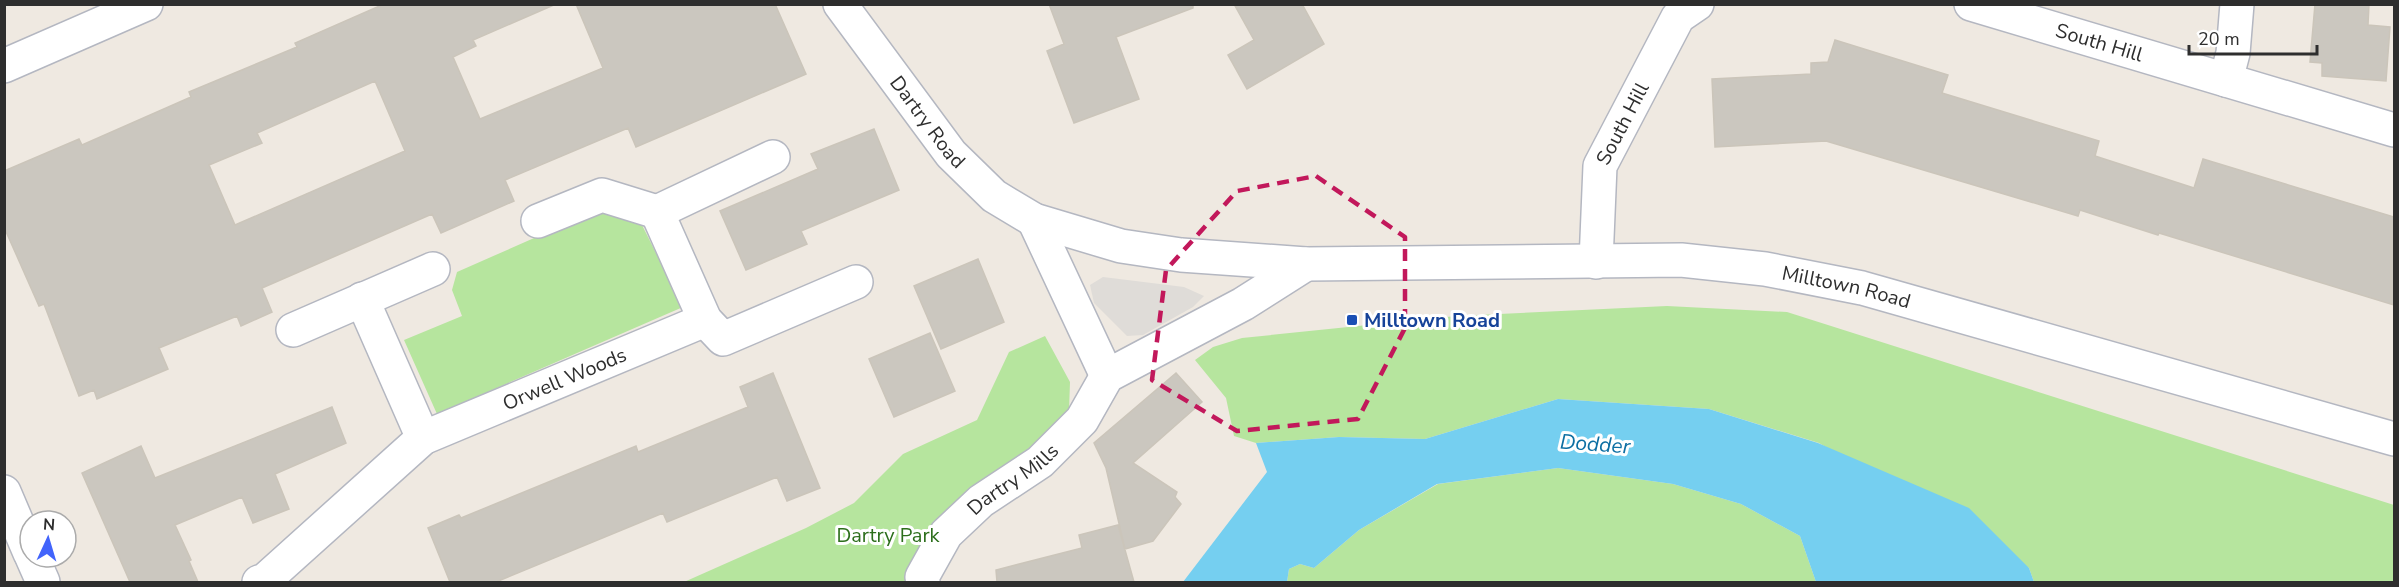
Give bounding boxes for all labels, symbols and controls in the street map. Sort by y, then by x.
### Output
street label: South Hill [2052,16,2146,68]
scale bar [2189,18,2316,56]
text: 20 m [2198,27,2240,51]
street label: Dartry Road [884,70,971,174]
street label: South Hill [1589,77,1655,170]
street label: Milltown Road [1780,259,1914,315]
place label: Milltown Road [1364,307,1500,334]
marker: Milltown Road [1345,313,1359,327]
street label: Orwell Woods [498,341,630,417]
water label: Dodder [1559,428,1632,460]
street label: Dartry Mills [961,438,1064,521]
north arrow [18,509,78,569]
text: N [42,514,56,536]
park label: Dartry Park [836,522,941,549]

